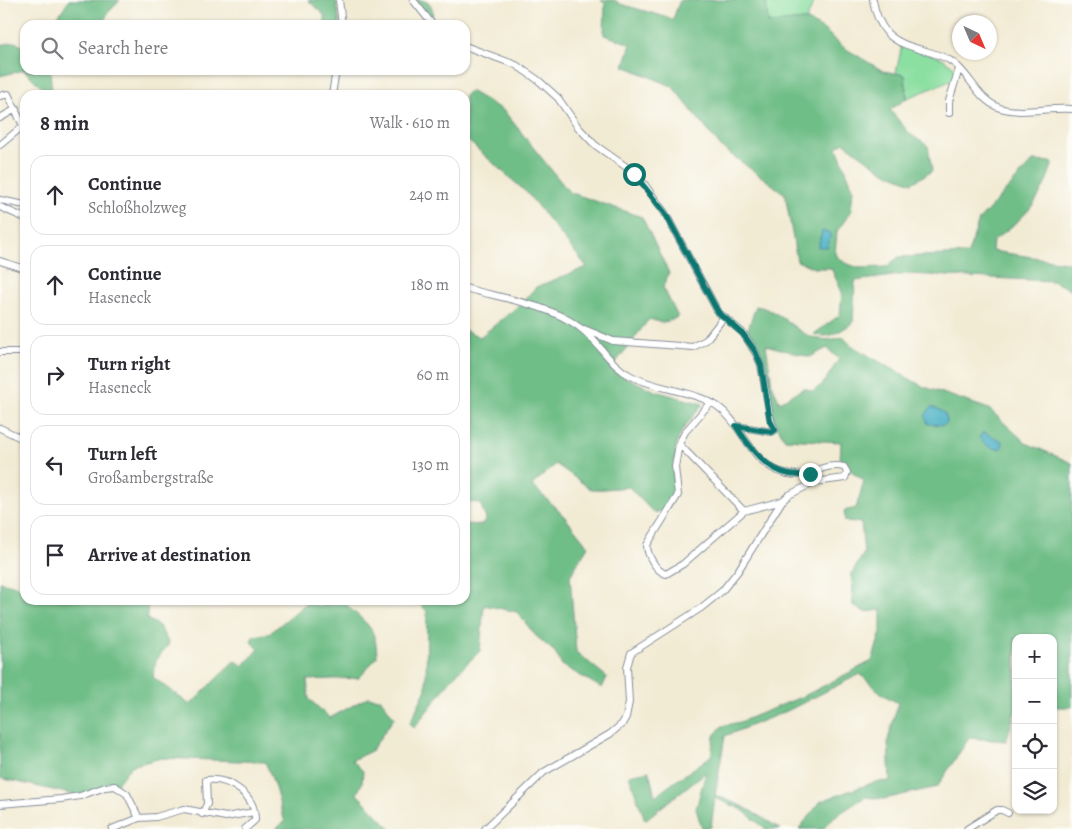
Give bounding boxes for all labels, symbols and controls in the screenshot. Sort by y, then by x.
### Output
north arrow [952,15,997,60]
search box [20,20,470,75]
icon: search [38,34,66,62]
text: Search here [78,35,168,61]
text: 8 min [40,109,89,137]
text: Walk · 610 m [370,112,450,134]
route start [623,163,646,186]
text: Continue [88,171,162,197]
icon: ahead [41,181,69,209]
text: 240 m [409,184,449,206]
text: Schloßholzweg [88,197,187,219]
text: Continue [88,261,162,287]
icon: ahead [41,271,69,299]
text: 180 m [411,274,449,296]
text: Haseneck [88,287,151,309]
text: Turn right [88,351,170,377]
icon: right [41,361,69,389]
text: 60 m [417,364,449,386]
text: Haseneck [88,377,151,399]
text: Turn left [88,441,157,467]
icon: left [41,451,69,479]
text: 130 m [412,454,449,476]
route end [799,463,822,486]
text: Großambergstraße [88,467,214,489]
icon: arrive [41,541,69,569]
text: Arrive at destination [88,542,251,568]
map controls [1012,634,1057,814]
button: + [1012,634,1057,679]
button: − [1012,679,1057,724]
button: locate [1012,724,1057,769]
button: layers [1012,769,1057,814]

